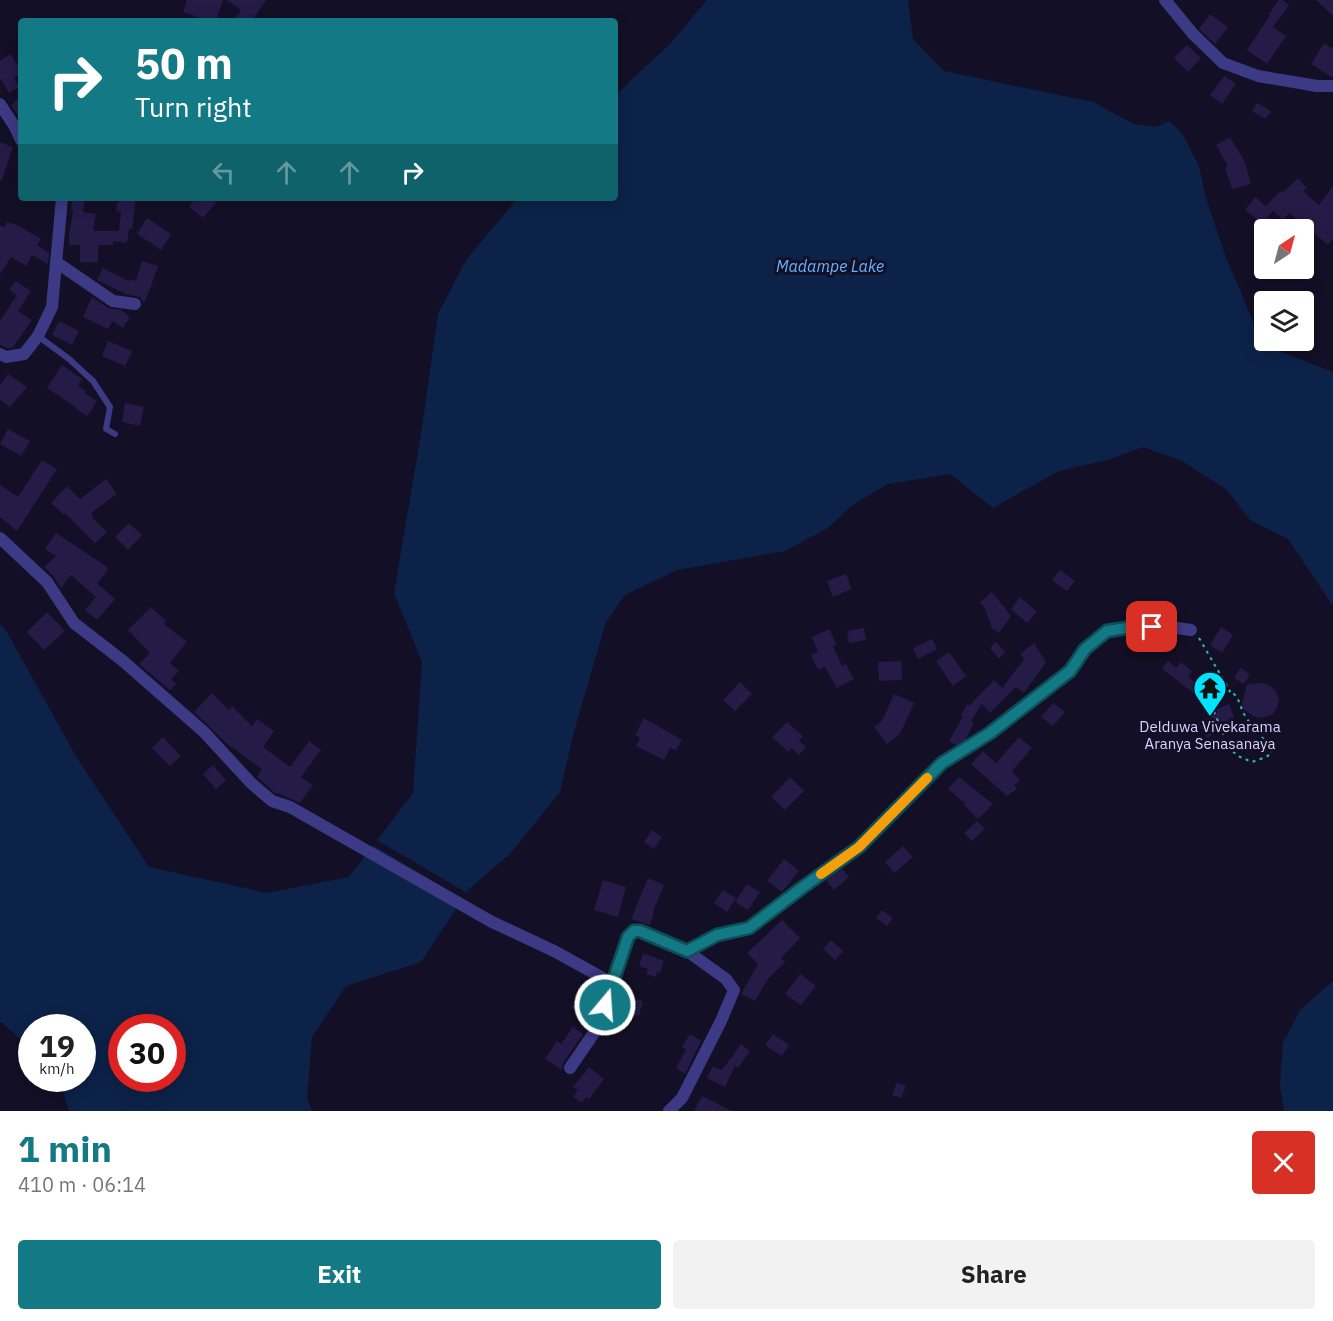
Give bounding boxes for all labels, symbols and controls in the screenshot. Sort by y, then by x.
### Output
text: 50 m [135,36,233,91]
icon: right [36,42,114,120]
text: Turn right [135,89,252,124]
icon: left [207,156,240,189]
icon: ahead [270,156,303,189]
icon: ahead [333,156,366,189]
icon: right [396,156,429,189]
north arrow [1254,219,1314,279]
map controls [1254,219,1314,351]
water label: Madampe Lake [776,256,884,276]
button: layers [1254,291,1314,351]
pin [1126,601,1177,652]
icon: arrive [1135,610,1168,643]
temple icon: Delduwa Vivekarama Aranya Senasanaya [1192,670,1228,717]
place label: Delduwa Vivekarama Aranya Senasanaya [1139,717,1281,753]
position arrow [573,973,637,1037]
speed limit sign: 30 [108,1014,186,1092]
text: 19 [39,1026,75,1065]
text: km/h [39,1059,75,1078]
text: 1 min [18,1125,112,1172]
button: close [1252,1131,1315,1194]
text: 410 m · 06:14 [18,1171,146,1198]
button: Exit [18,1240,661,1309]
button: Share [673,1240,1315,1309]

